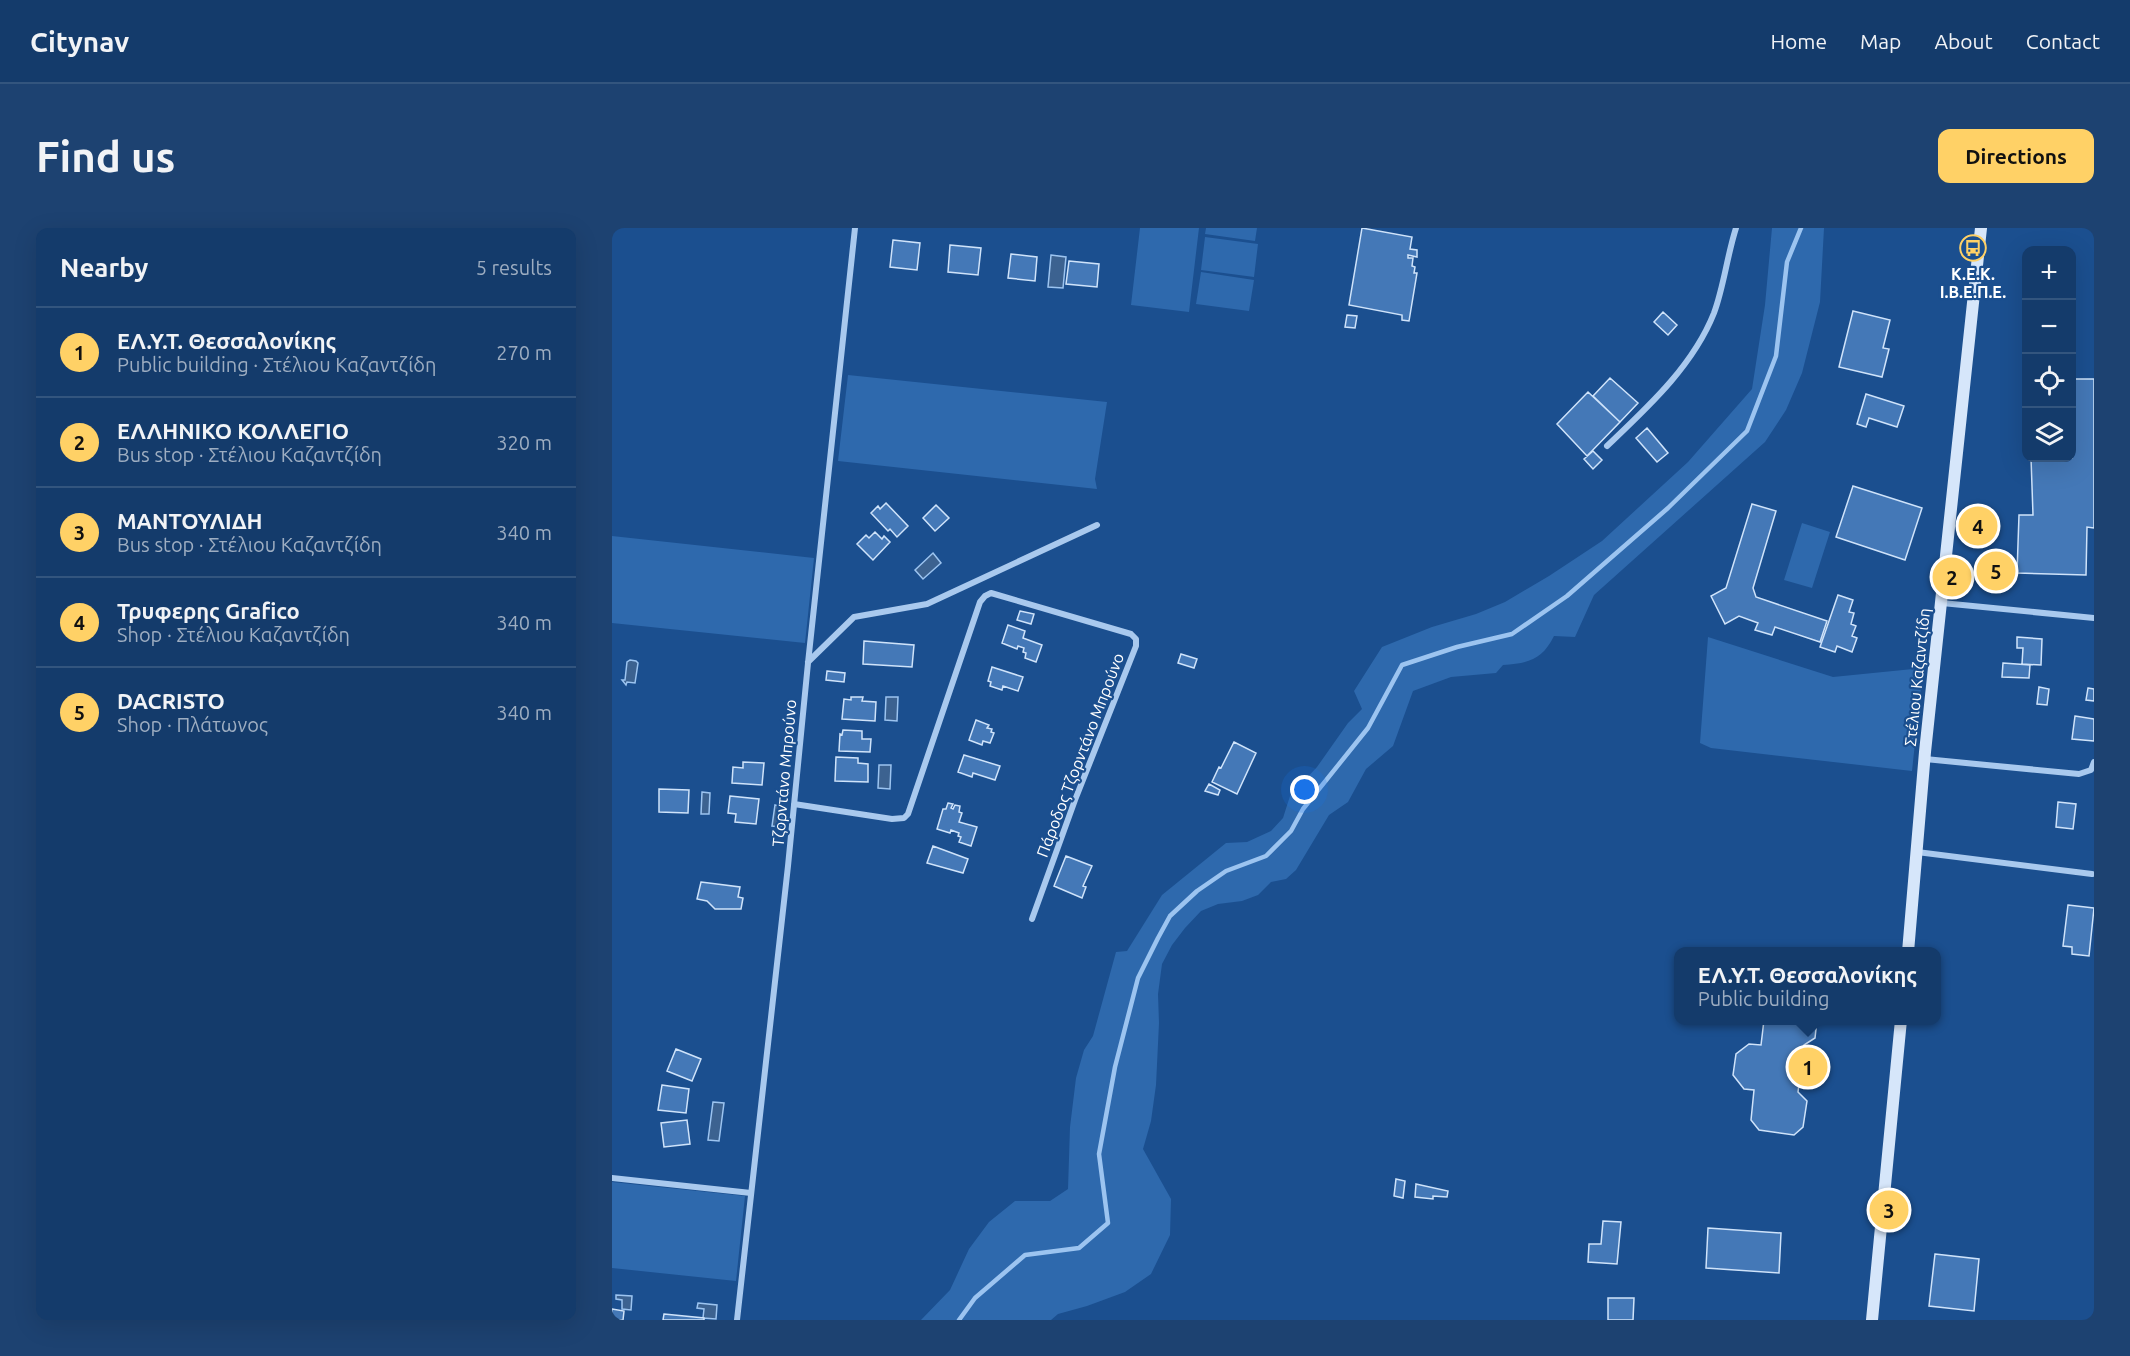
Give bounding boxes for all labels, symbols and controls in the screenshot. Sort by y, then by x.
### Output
text: Citynav [30,26,129,57]
text: Home [1770,29,1827,53]
text: Map [1860,29,1901,53]
text: About [1934,29,1993,53]
text: Contact [2026,29,2100,53]
button: Directions [1938,129,2094,183]
text: Find us [36,133,175,180]
bus stop icon: Κ.Ε.Κ. Ι.Β.Ε.Π.Ε. [1958,233,1988,263]
map controls [2022,246,2076,462]
button: + [2022,246,2076,300]
text: Nearby [60,253,148,282]
text: 5 results [476,256,552,279]
place label: Κ.Ε.Κ. Ι.Β.Ε.Π.Ε. [1940,265,2006,301]
button: − [2022,300,2076,354]
text: ΕΛ.Υ.Τ. Θεσσαλονίκης [117,328,336,353]
text: 1 [74,341,85,364]
text: 270 m [496,341,552,364]
text: Public building · Στέλιου Καζαντζίδη [117,353,436,376]
button: locate [2022,354,2076,408]
button: layers [2022,408,2076,462]
text: ΕΛΛΗΝΙΚΟ ΚΟΛΛΕΓΙΟ [117,418,349,443]
text: 2 [74,431,85,454]
text: 320 m [496,431,552,454]
text: Bus stop · Στέλιου Καζαντζίδη [117,443,382,466]
pin: 4 [1958,504,1998,548]
text: ΜΑΝΤΟΥΛΙΔΗ [117,508,263,533]
text: 3 [74,521,85,544]
text: 340 m [496,521,552,544]
text: Bus stop · Στέλιου Καζαντζίδη [117,533,382,556]
pin: 5 [1976,548,2016,594]
pin: 2 [1932,554,1972,600]
text: Τρυφερης Grafico [117,598,300,623]
street label: Στέλιου Καζαντζίδη [1901,607,1934,747]
text: 4 [74,611,85,634]
text: 340 m [496,611,552,634]
text: Shop · Στέλιου Καζαντζίδη [117,623,350,646]
street label: Πάροδος Τζορντάνο Μπρούνο [1033,651,1128,860]
text: DACRISTO [117,688,225,713]
street label: Τζορντάνο Μπρούνο [769,699,800,848]
text: 5 [74,701,85,724]
text: 340 m [496,701,552,724]
text: Shop · Πλάτωνος [117,713,268,736]
your location [1290,775,1319,804]
popup [1674,947,1941,1025]
text: ΕΛ.Υ.Τ. Θεσσαλονίκης [1698,962,1917,987]
text: Public building [1698,987,1830,1010]
pin: 1 [1788,1044,1828,1090]
pin: 3 [1870,1188,1908,1232]

